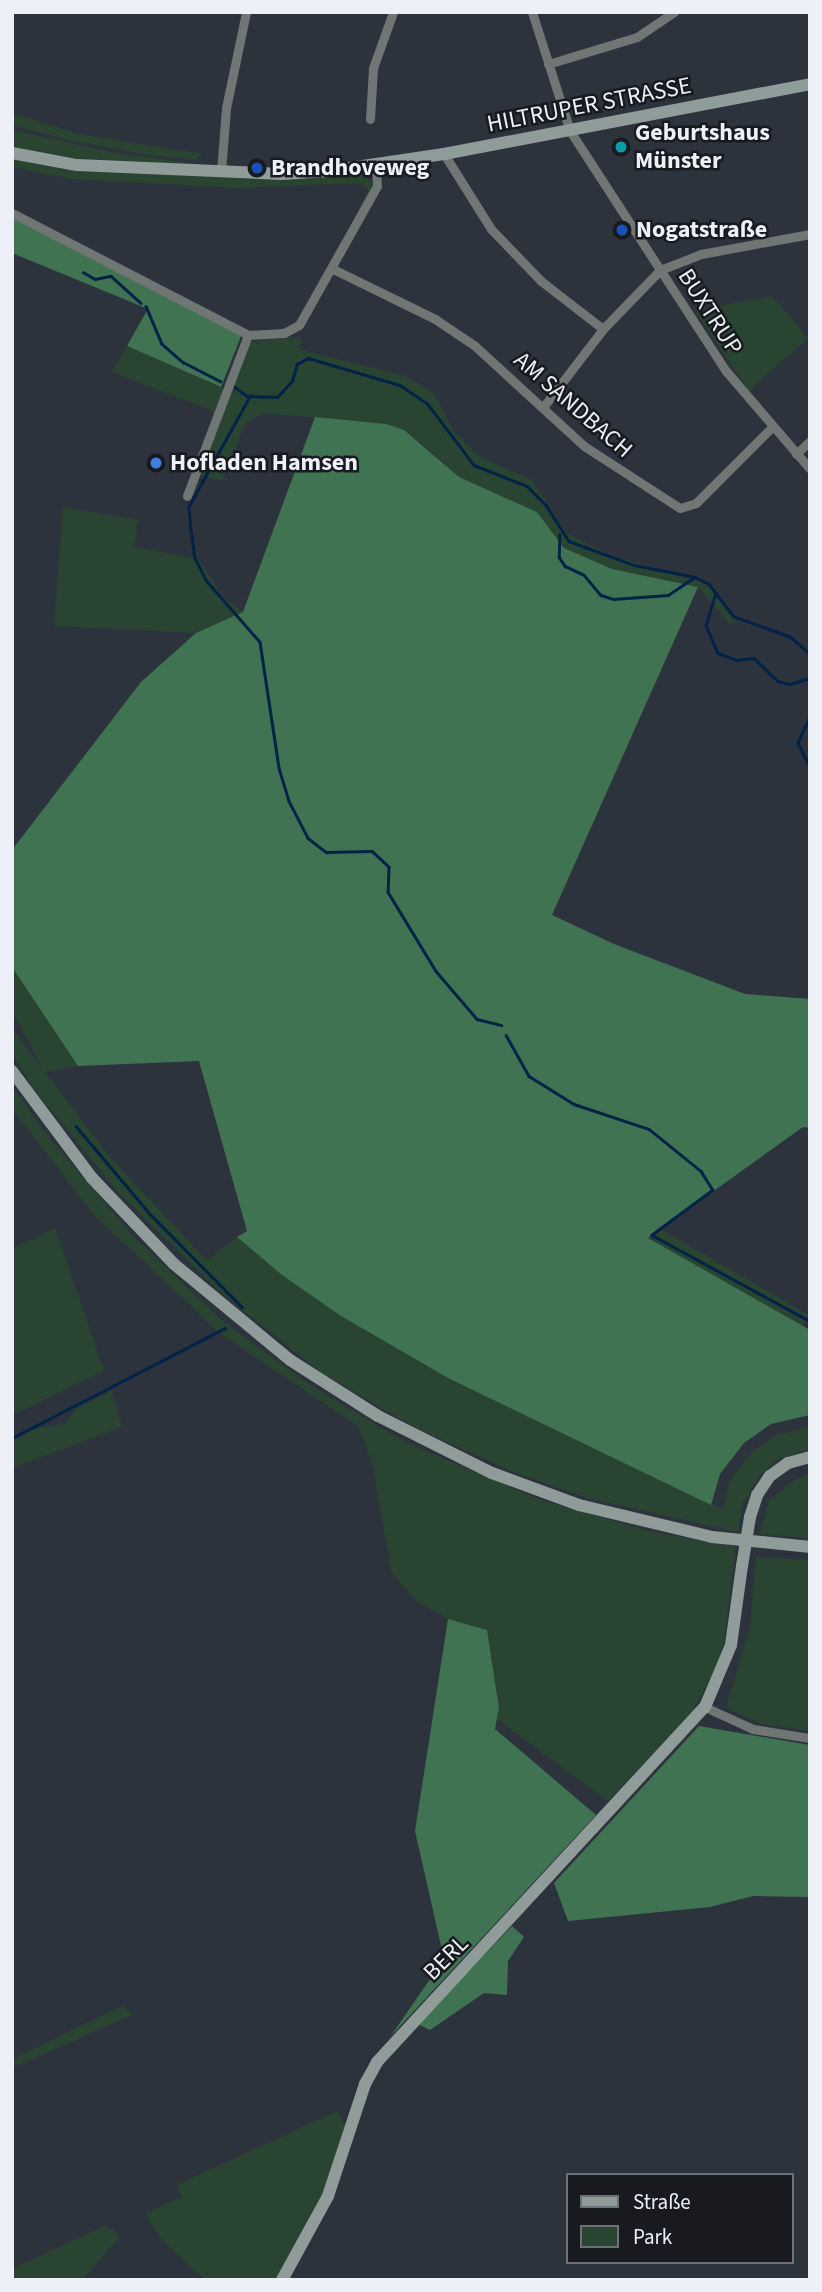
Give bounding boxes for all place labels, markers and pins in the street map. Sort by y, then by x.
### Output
place label: Geburtshaus Münster [635,119,770,175]
marker: Geburtshaus Münster [613,139,629,155]
place label: Brandhoveweg [271,154,429,182]
marker: Brandhoveweg [249,160,265,176]
place label: Nogatstraße [636,216,767,244]
marker: Nogatstraße [614,222,630,238]
place label: Hofladen Hamsen [170,449,358,477]
marker: Hofladen Hamsen [148,455,164,471]

